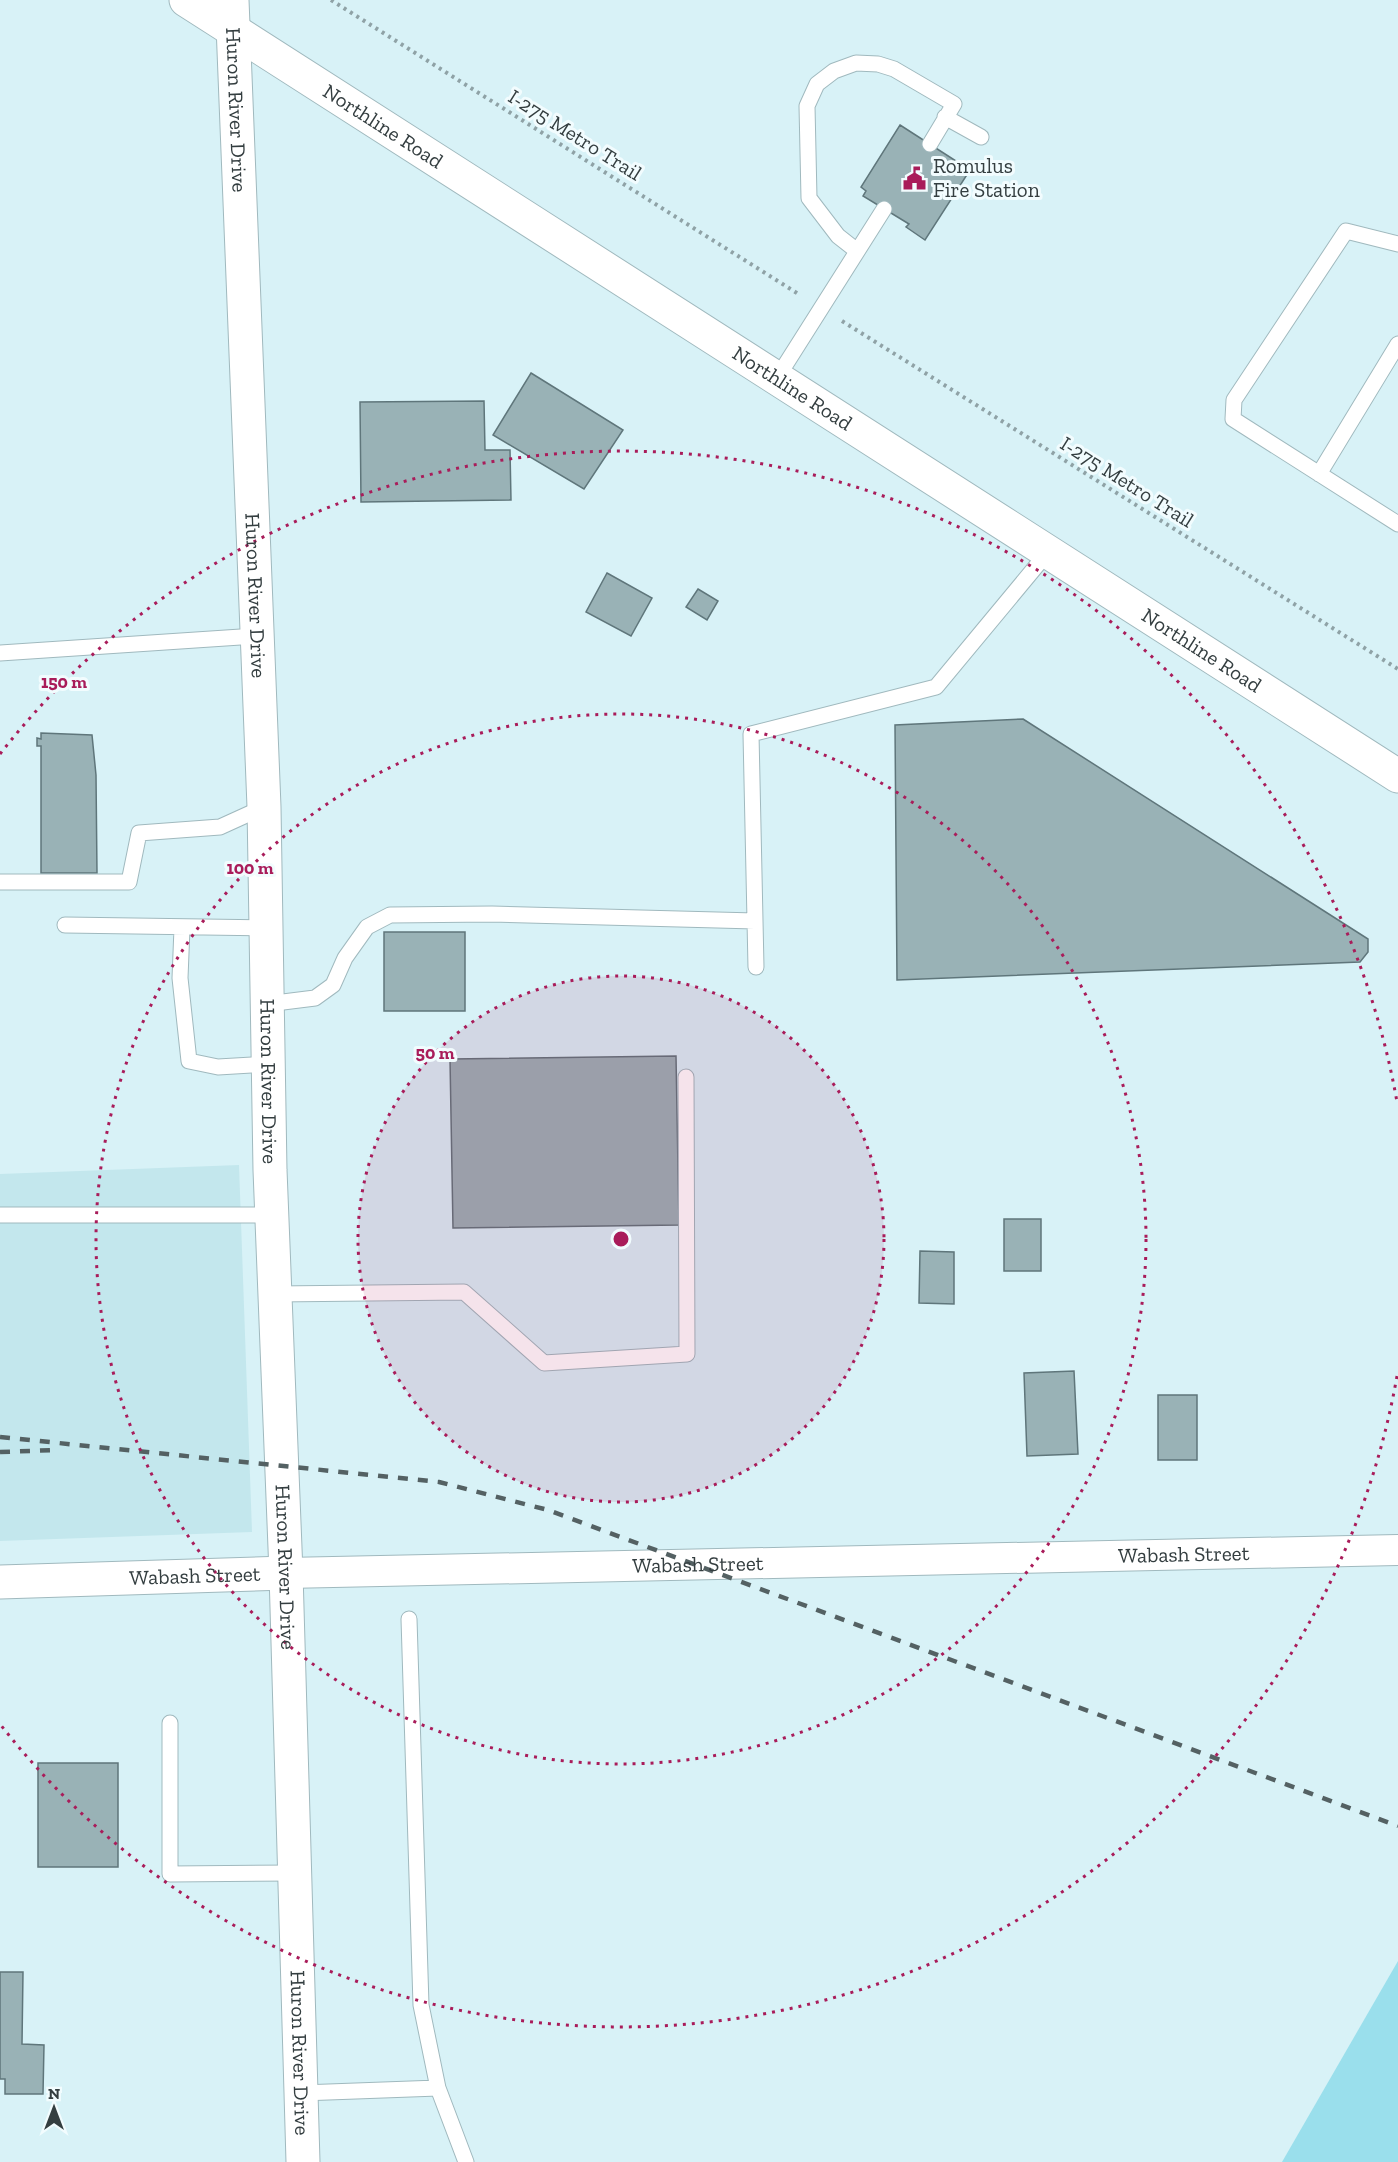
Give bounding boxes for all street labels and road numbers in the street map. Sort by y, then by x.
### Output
street label: Huron River Drive [221,27,253,193]
street label: Northline Road [319,78,448,174]
street label: I-275 Metro Trail [504,84,647,186]
street label: Northline Road [728,340,858,436]
street label: I-275 Metro Trail [1056,431,1199,533]
street label: Huron River Drive [240,512,272,679]
street label: Northline Road [1137,602,1267,698]
street label: Huron River Drive [255,999,283,1164]
street label: Huron River Drive [270,1484,301,1650]
street label: Wabash Street [1118,1540,1250,1568]
street label: Wabash Street [632,1550,764,1578]
street label: Wabash Street [129,1561,261,1590]
street label: Huron River Drive [285,1970,315,2136]

